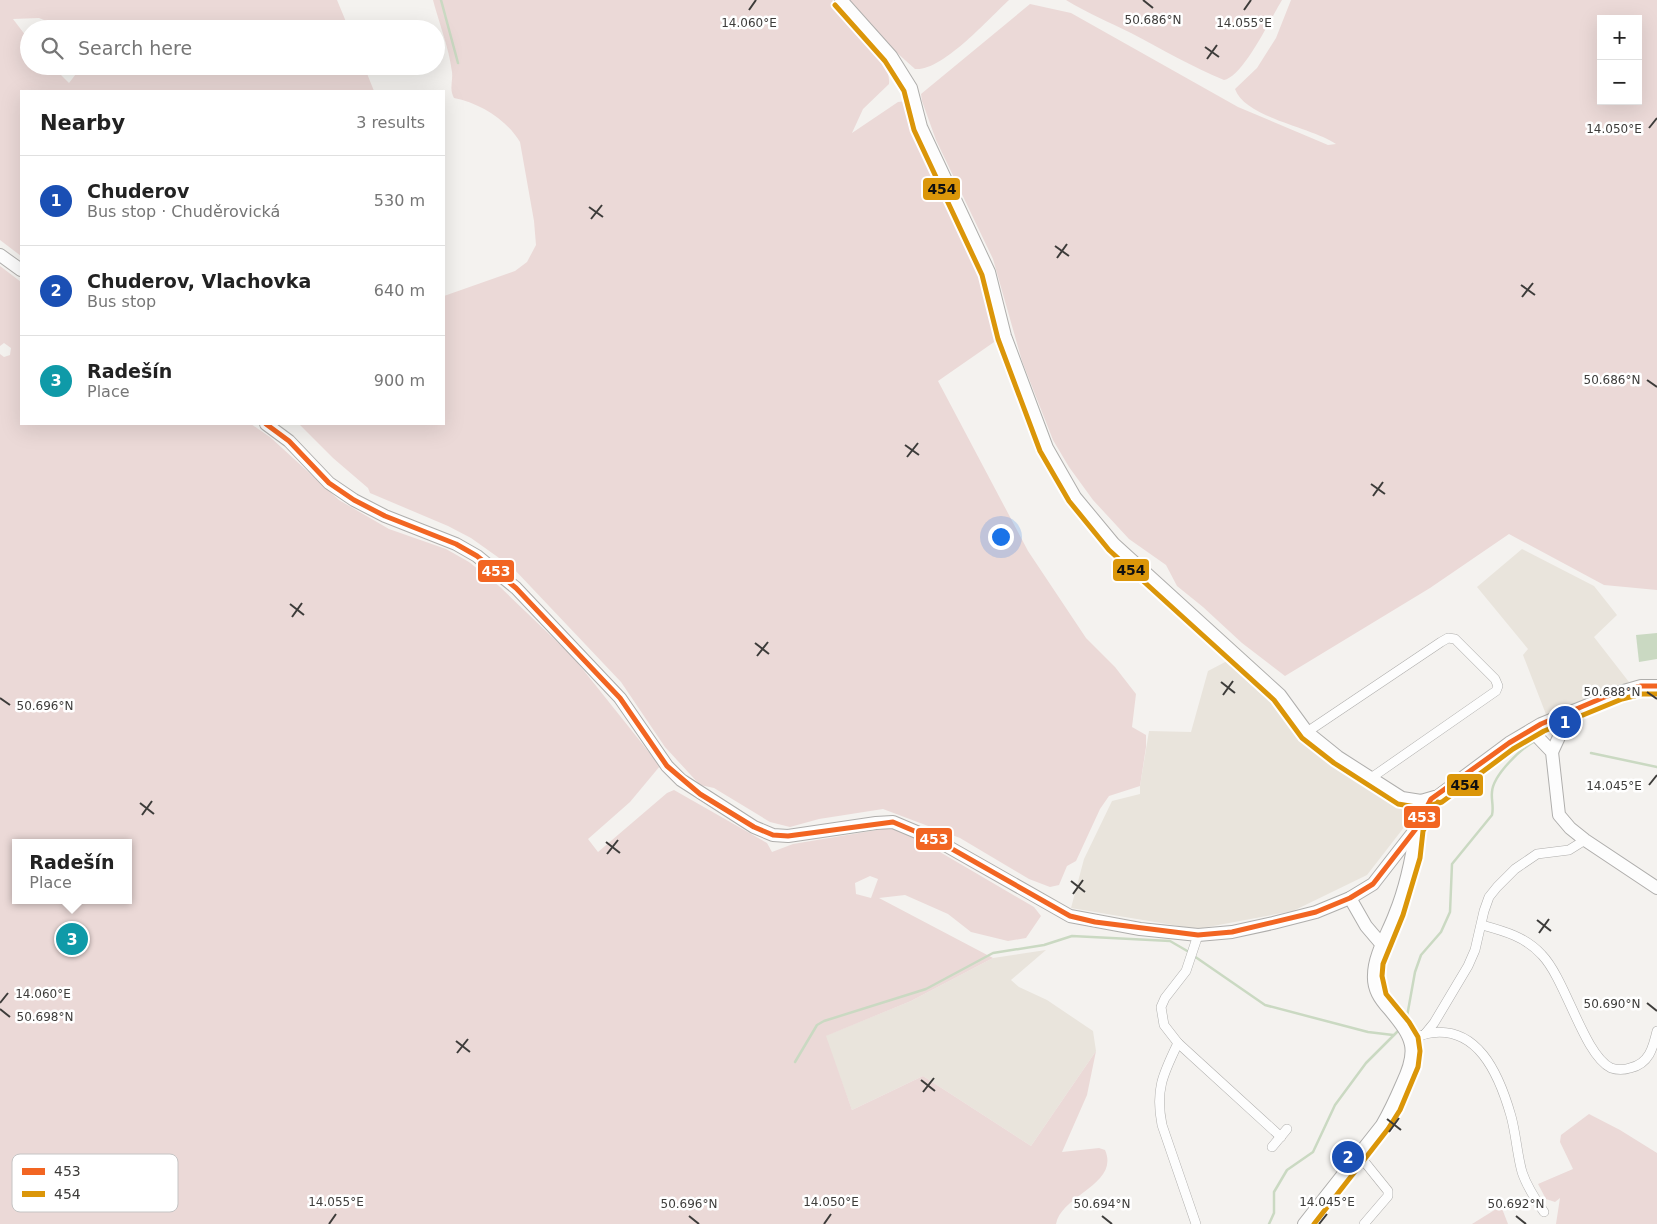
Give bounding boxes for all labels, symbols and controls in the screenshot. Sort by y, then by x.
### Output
text: 50.686°N [1125,13,1181,27]
map controls [1597,15,1642,105]
button: + [1597,15,1642,60]
text: 14.060°E [721,16,777,30]
text: 14.055°E [1216,16,1272,30]
search box [20,20,445,75]
icon: search [38,34,66,62]
text: Search here [78,37,192,59]
button: − [1597,60,1642,105]
text: Nearby [40,111,125,135]
text: 3 results [356,113,425,132]
text: 14.050°E [1586,122,1642,136]
line badge: 454 [922,177,961,201]
text: Chuderov [87,180,189,202]
text: 454 [927,181,957,197]
text: 1 [50,191,62,210]
text: 530 m [374,191,425,210]
text: Bus stop · Chuděrovická [87,202,280,221]
text: Chuderov, Vlachovka [87,270,311,292]
text: 2 [50,281,62,300]
text: 640 m [374,281,425,300]
text: Bus stop [87,292,156,311]
text: Radešín [87,360,172,382]
text: 3 [50,371,62,390]
text: 900 m [374,371,425,390]
text: 50.686°N [1584,373,1640,387]
text: Place [87,382,130,401]
your location [988,524,1014,550]
line badge: 454 [1112,558,1150,582]
line badge: 453 [477,559,515,583]
text: 454 [1116,562,1146,578]
text: 453 [481,563,511,579]
text: 50.688°N [1584,685,1640,699]
text: 50.696°N [17,699,73,713]
pin: 1 [1549,703,1581,741]
line badge: 454 [1446,773,1484,797]
text: 454 [1450,777,1480,793]
text: 14.045°E [1586,779,1642,793]
line badge: 453 [1403,805,1441,829]
text: 453 [1407,809,1437,825]
line badge: 453 [915,827,953,851]
text: 453 [919,831,949,847]
popup [12,839,132,904]
text: Radešín [29,851,115,873]
text: Place [29,873,72,892]
pin: 3 [56,920,88,958]
text: 14.060°E [15,987,71,1001]
text: 50.690°N [1584,997,1640,1011]
text: 50.698°N [17,1010,73,1024]
pin: 2 [1332,1138,1364,1176]
legend [12,1154,178,1212]
text: 453 [54,1163,81,1179]
text: 454 [54,1186,81,1202]
text: 14.055°E [308,1195,364,1209]
text: 14.050°E [803,1195,859,1209]
text: 14.045°E [1299,1195,1355,1209]
text: 50.696°N [661,1197,717,1211]
text: 50.694°N [1074,1197,1130,1211]
text: 50.692°N [1488,1197,1544,1211]

